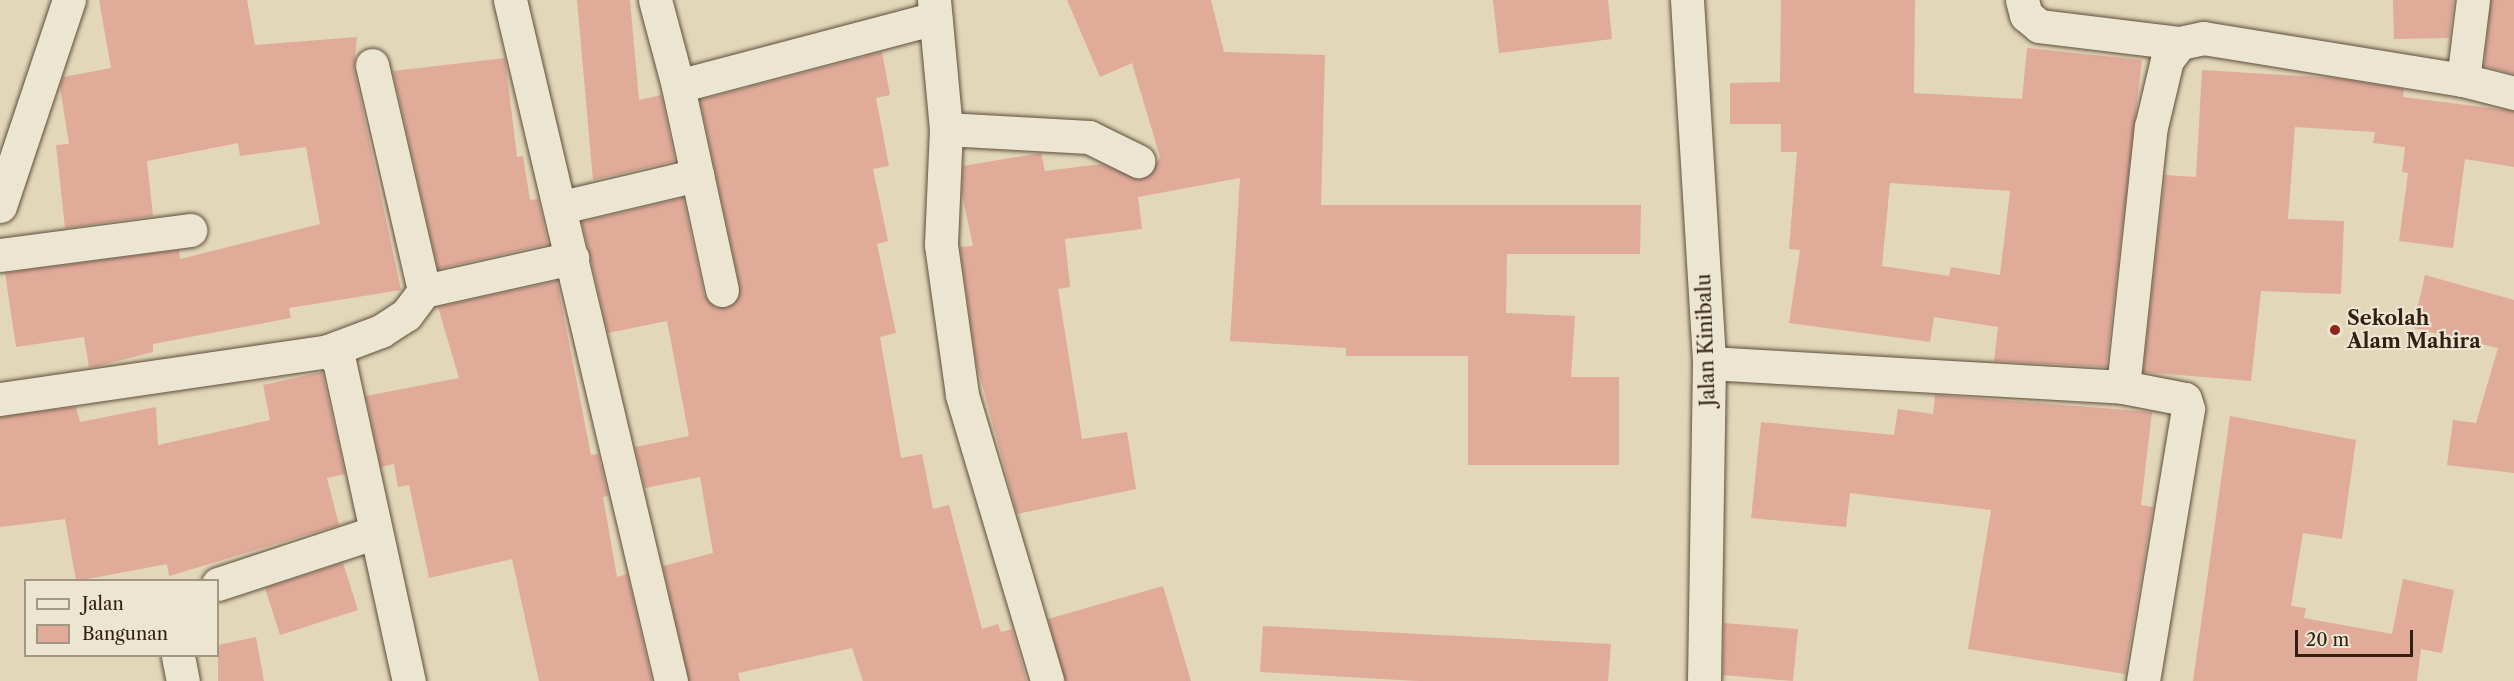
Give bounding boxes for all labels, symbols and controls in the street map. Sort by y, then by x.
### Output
street label: Jalan Kinibalu [1692,273,1720,407]
place label: Sekolah Alam Mahira [2347,306,2481,353]
marker: Sekolah Alam Mahira [2328,323,2342,337]
legend [24,579,219,657]
text: Jalan [82,593,124,615]
scale bar [2298,618,2416,656]
text: Bangunan [82,623,168,645]
text: 20 m [2306,629,2349,651]

